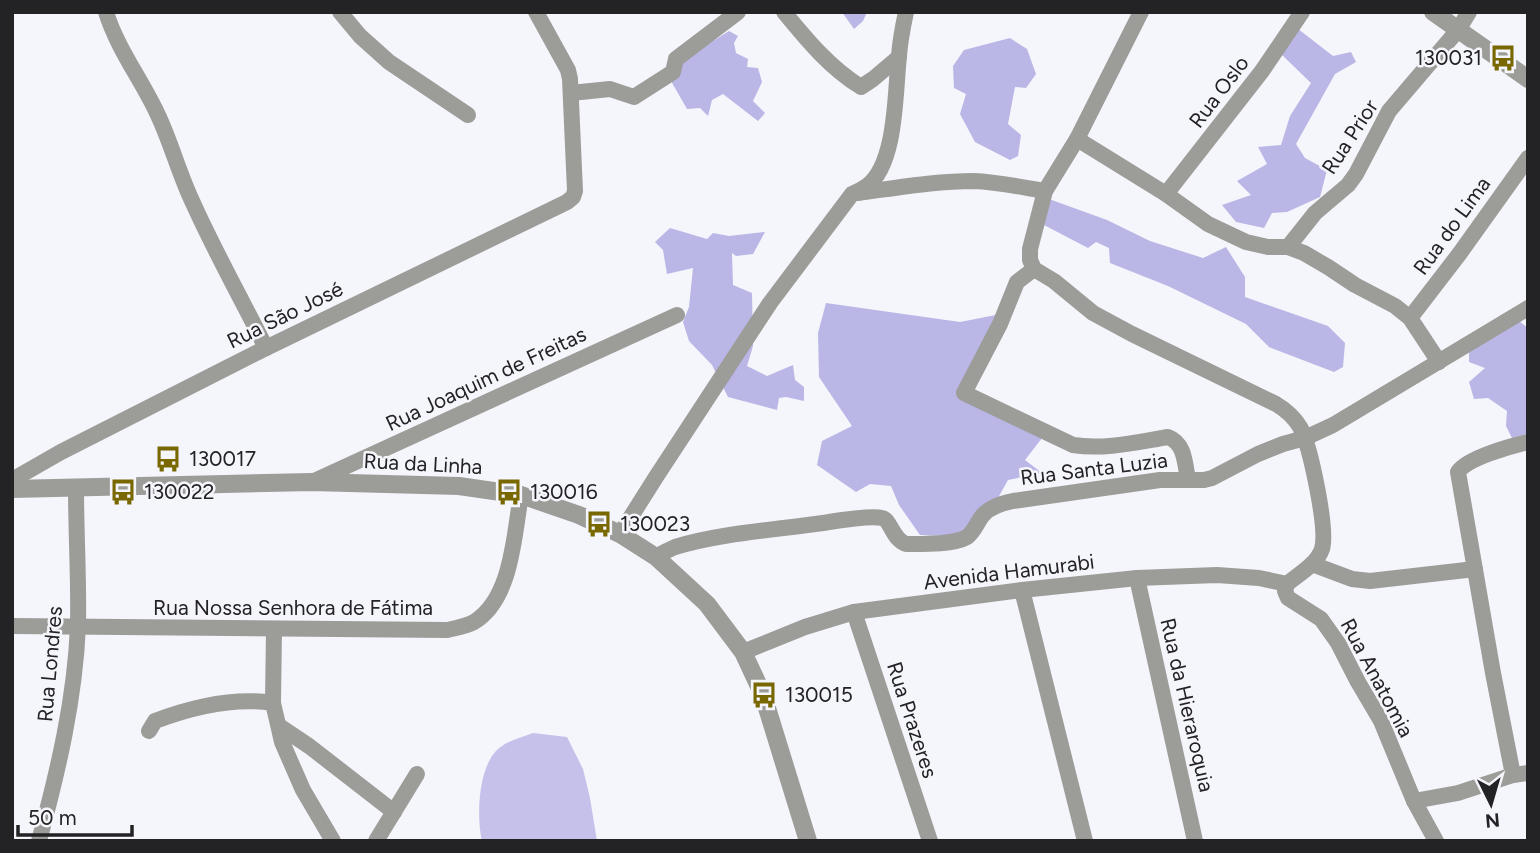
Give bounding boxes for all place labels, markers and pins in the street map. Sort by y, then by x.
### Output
bus stop icon: 130031 [1488,43,1518,73]
place label: 130031 [1415,45,1482,70]
bus stop icon: 130017 [153,444,183,474]
place label: 130017 [189,446,256,471]
bus stop icon: 130022 [108,477,138,507]
bus stop icon: 130016 [494,477,524,507]
place label: 130022 [144,479,215,504]
place label: 130016 [530,479,598,504]
bus stop icon: 130023 [584,509,614,539]
place label: 130023 [620,511,690,536]
bus stop icon: 130015 [749,680,779,710]
place label: 130015 [785,682,853,707]

